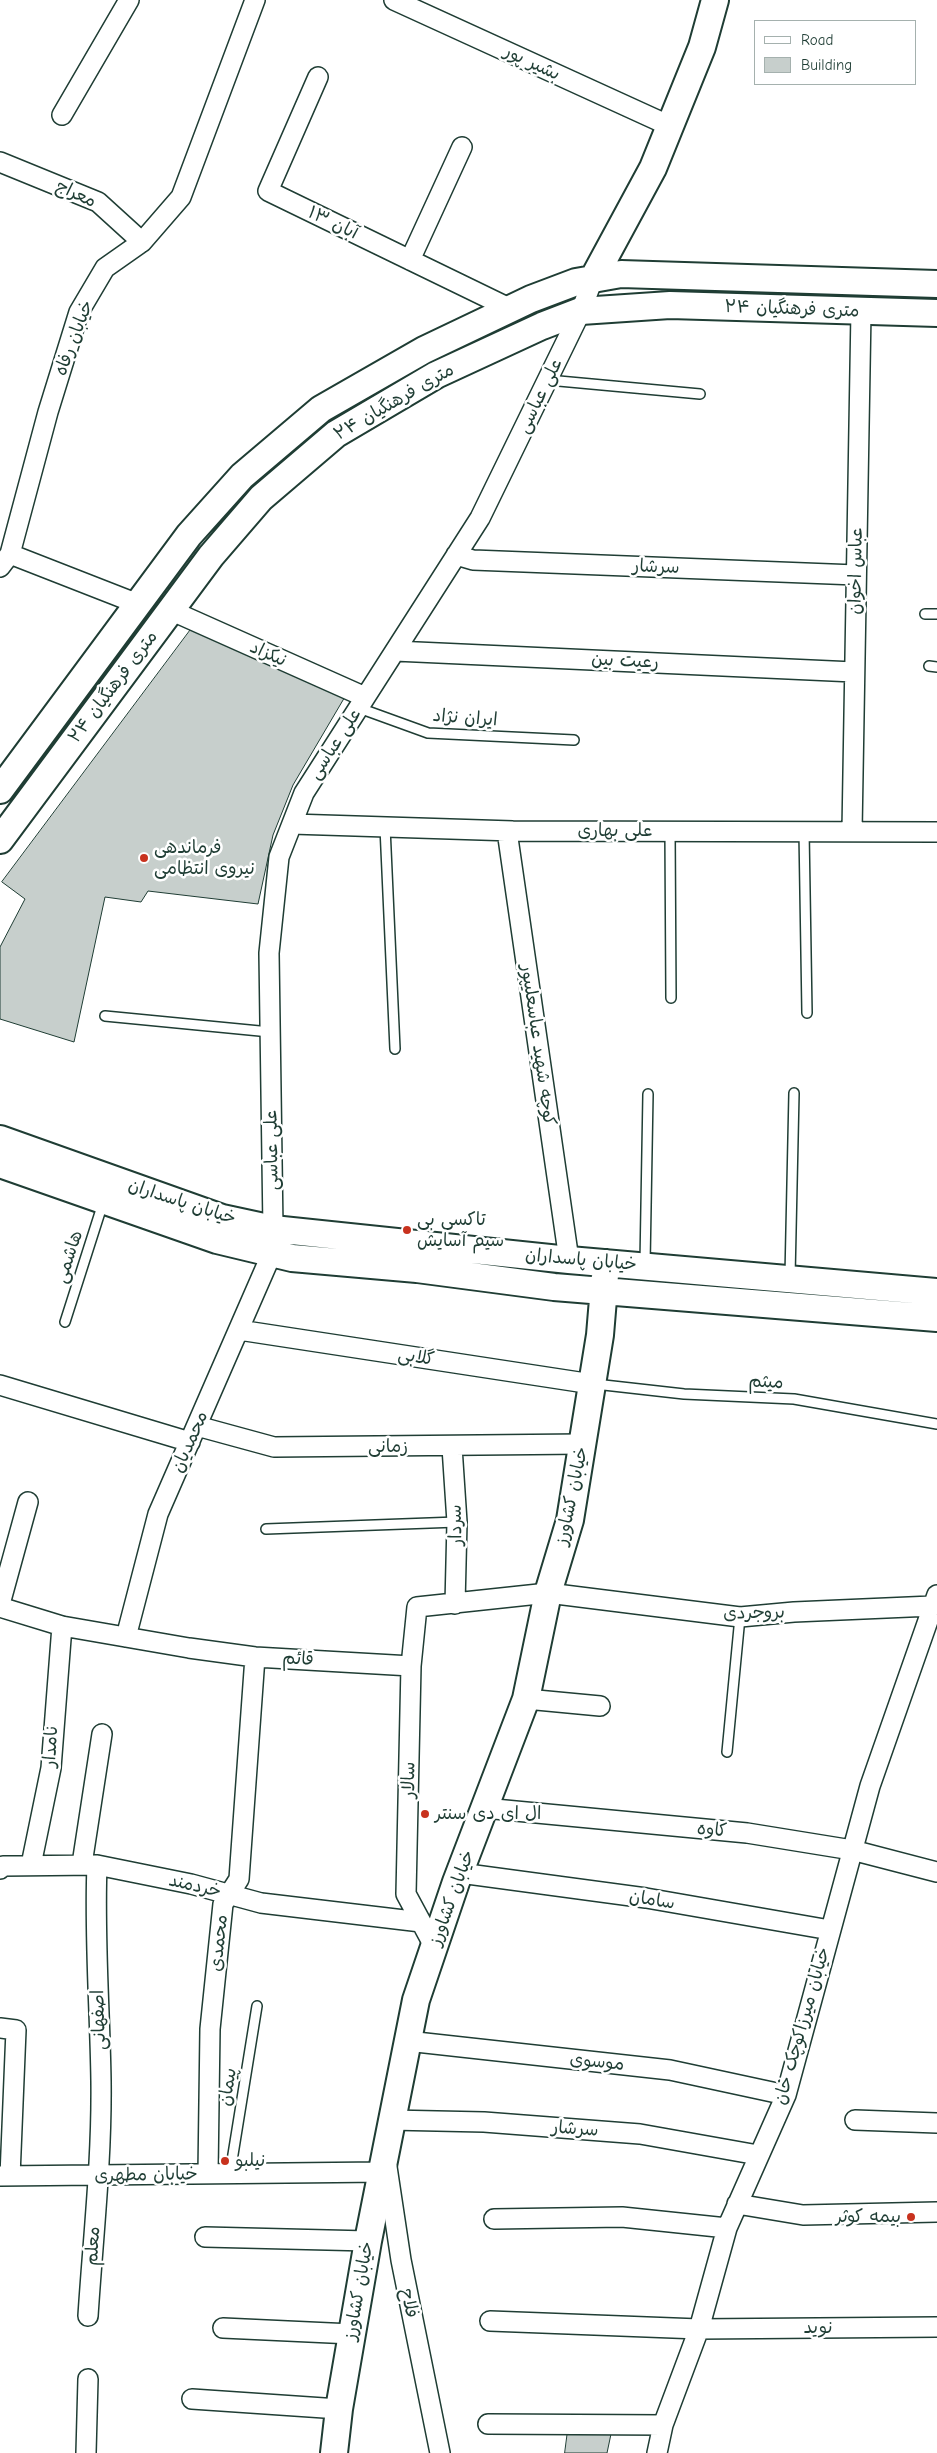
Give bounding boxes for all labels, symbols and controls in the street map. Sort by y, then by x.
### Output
legend [754,20,917,85]
text: Road [801,31,833,49]
street label: بشیر پور [501,41,563,85]
text: Building [801,56,852,74]
street label: معراج [52,175,100,213]
street label: ۱۳ آبان [304,202,362,244]
street label: ۲۴ متری فرهنگیان [724,296,860,322]
street label: خیابان رفاه [50,297,98,379]
street label: علی عباسی [513,355,567,437]
street label: ۲۴ متری فرهنگیان [330,359,458,445]
street label: عباس اخوان [844,527,868,615]
street label: سرشار [632,555,680,579]
street label: ۲۴ متری فرهنگیان [64,627,162,747]
street label: نیکزاد [246,636,290,672]
street label: رعیت بین [591,648,659,674]
street label: علی عباسی [304,704,366,784]
street label: ایران نژاد [432,705,498,731]
street label: علی بهاری [578,820,652,842]
place label: فرماندهی نیروی انتظامی [154,837,255,880]
marker: فرماندهی نیروی انتظامی [138,852,150,864]
street label: کوچه شهید عباسعلیپور [516,963,560,1127]
street label: علی عباسی [260,1110,284,1190]
street label: خیابان پاسداران [125,1174,239,1230]
place label: تاکسی بی سیم آسایش [417,1209,504,1252]
marker: تاکسی بی سیم آسایش [401,1224,413,1236]
street label: هاشمی [50,1228,88,1286]
street label: خیابان پاسداران [524,1244,638,1276]
street label: گلابی [396,1343,436,1371]
street label: میثم [748,1370,784,1394]
street label: محمدیان [167,1408,213,1476]
street label: زمانی [368,1436,408,1458]
street label: خیابان کشاورز [551,1445,593,1547]
street label: سردار [445,1504,467,1546]
street label: بروجردی [723,1602,785,1624]
street label: قائم [282,1647,314,1671]
street label: نامدار [39,1724,63,1768]
street label: سالار [398,1762,420,1798]
place label: ال ای دی سنتر [435,1803,541,1825]
marker: ال ای دی سنتر [419,1808,431,1820]
street label: کاوه [696,1818,728,1842]
street label: خیابان کشاورز [425,1847,479,1949]
street label: خردمند [167,1869,223,1903]
street label: سامان [628,1886,676,1914]
street label: محمدی [205,1913,233,1973]
street label: خیابان میرزاکوچک خان [769,1945,835,2107]
street label: اصفهانی [87,1989,111,2051]
street label: موسوی [569,2048,625,2076]
street label: پیمان [214,2066,242,2108]
street label: سرشار [551,2117,599,2141]
place label: نیلبو [235,2150,265,2172]
marker: نیلبو [219,2155,231,2167]
street label: خیابان مطهری [94,2163,198,2187]
place label: بیمه کوثر [836,2206,901,2228]
marker: بیمه کوثر [905,2211,917,2223]
street label: معلم [81,2226,105,2266]
street label: خیابان کشاورز [340,2240,378,2342]
street label: فلاح [396,2286,422,2320]
street label: نوید [804,2317,832,2339]

